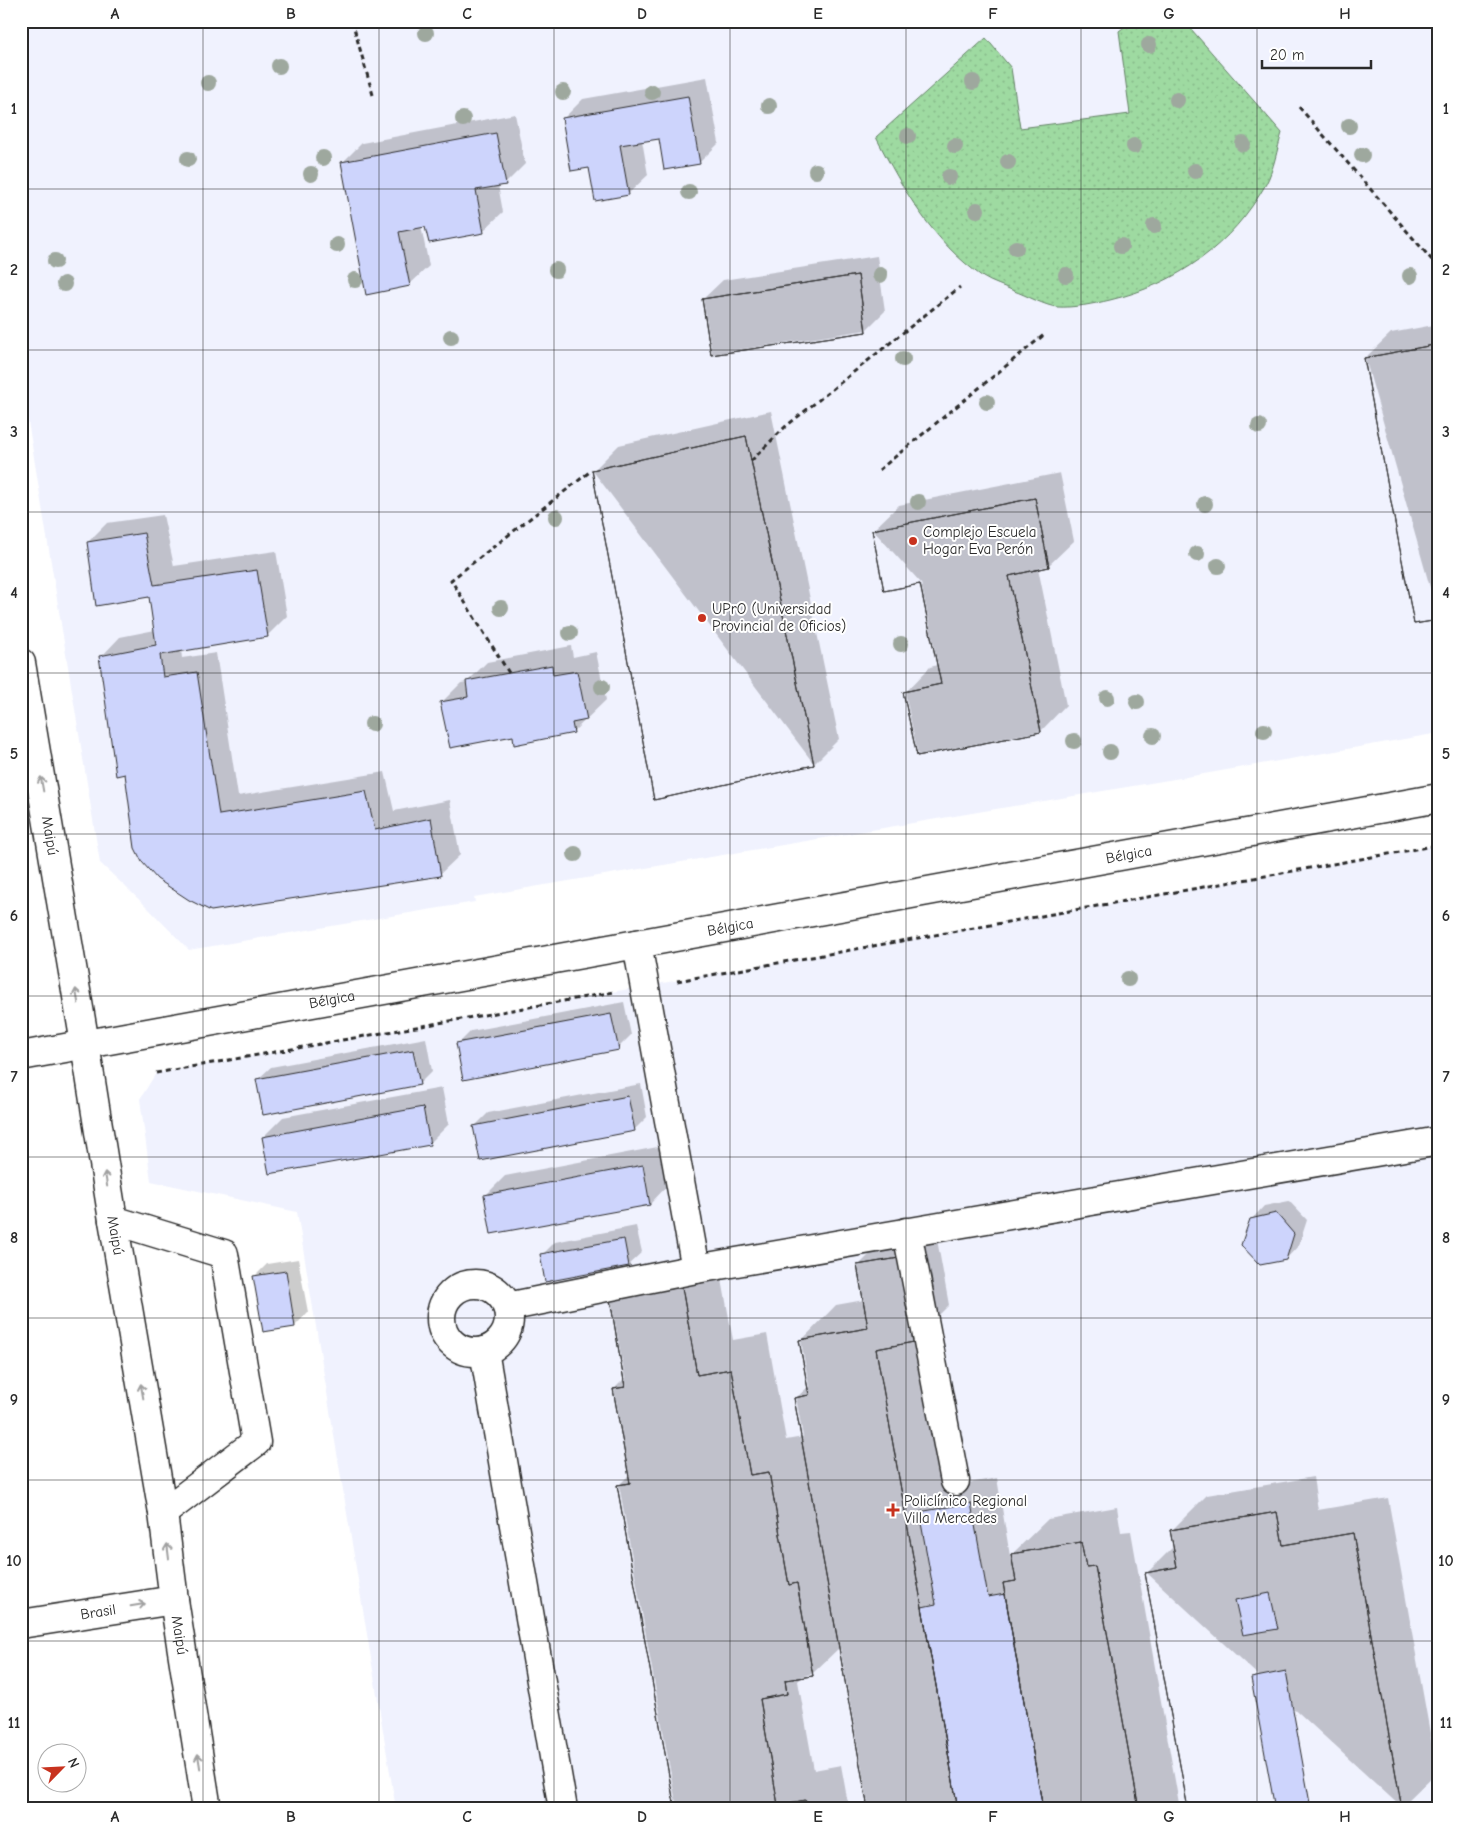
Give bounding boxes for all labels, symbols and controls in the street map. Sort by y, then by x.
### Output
text: A [111,5,120,23]
text: B [286,5,296,23]
text: C [462,5,472,23]
text: D [637,5,647,23]
text: E [813,5,823,23]
text: F [988,5,998,23]
text: G [1163,5,1175,23]
text: H [1339,5,1351,23]
scale bar [1262,38,1371,70]
text: 20 m [1270,46,1304,64]
text: 1 [11,100,17,118]
text: 1 [1443,100,1449,118]
text: 2 [10,261,18,279]
text: 2 [1442,261,1450,279]
text: 3 [10,423,18,441]
text: 3 [1442,423,1450,441]
place label: Complejo Escuela Hogar Eva Perón [923,523,1036,558]
marker: Complejo Escuela Hogar Eva Perón [907,535,919,547]
text: 4 [10,584,18,602]
text: 4 [1442,584,1450,602]
place label: UPrO (Universidad Provincial de Oficios) [712,600,846,635]
marker: UPrO (Universidad Provincial de Oficios) [696,612,708,624]
text: 5 [10,745,18,763]
text: 5 [1442,745,1450,763]
one-way arrow [36,777,46,793]
street label: Maipú [38,815,62,856]
street label: Bélgica [1104,841,1153,867]
text: 6 [10,907,18,925]
text: 6 [1442,907,1450,925]
street label: Bélgica [706,914,755,940]
street label: Bélgica [307,986,356,1012]
one-way arrow [72,989,82,1005]
text: 7 [10,1068,18,1086]
text: 7 [1442,1068,1450,1086]
one-way arrow [101,1171,111,1187]
street label: Maipú [103,1214,128,1256]
text: 8 [10,1229,18,1247]
text: 8 [1442,1229,1450,1247]
one-way arrow [137,1383,147,1399]
text: 9 [10,1391,18,1409]
text: 9 [1442,1391,1450,1409]
place label: Policlínico Regional Villa Mercedes [904,1492,1027,1527]
marker: Policlínico Regional Villa Mercedes [886,1503,900,1517]
one-way arrow [163,1544,173,1560]
text: 10 [6,1552,22,1570]
text: 10 [1438,1552,1454,1570]
street label: Brasil [79,1600,117,1624]
one-way arrow [130,1600,146,1610]
street label: Maipú [168,1614,192,1656]
text: 11 [8,1714,20,1732]
text: 11 [1440,1714,1452,1732]
north arrow [38,1742,88,1792]
one-way arrow [193,1753,203,1769]
text: N [64,1755,83,1771]
text: A [111,1808,120,1826]
text: B [286,1808,296,1826]
text: C [462,1808,472,1826]
text: D [637,1808,647,1826]
text: E [813,1808,823,1826]
text: F [988,1808,998,1826]
text: G [1163,1808,1175,1826]
text: H [1339,1808,1351,1826]

